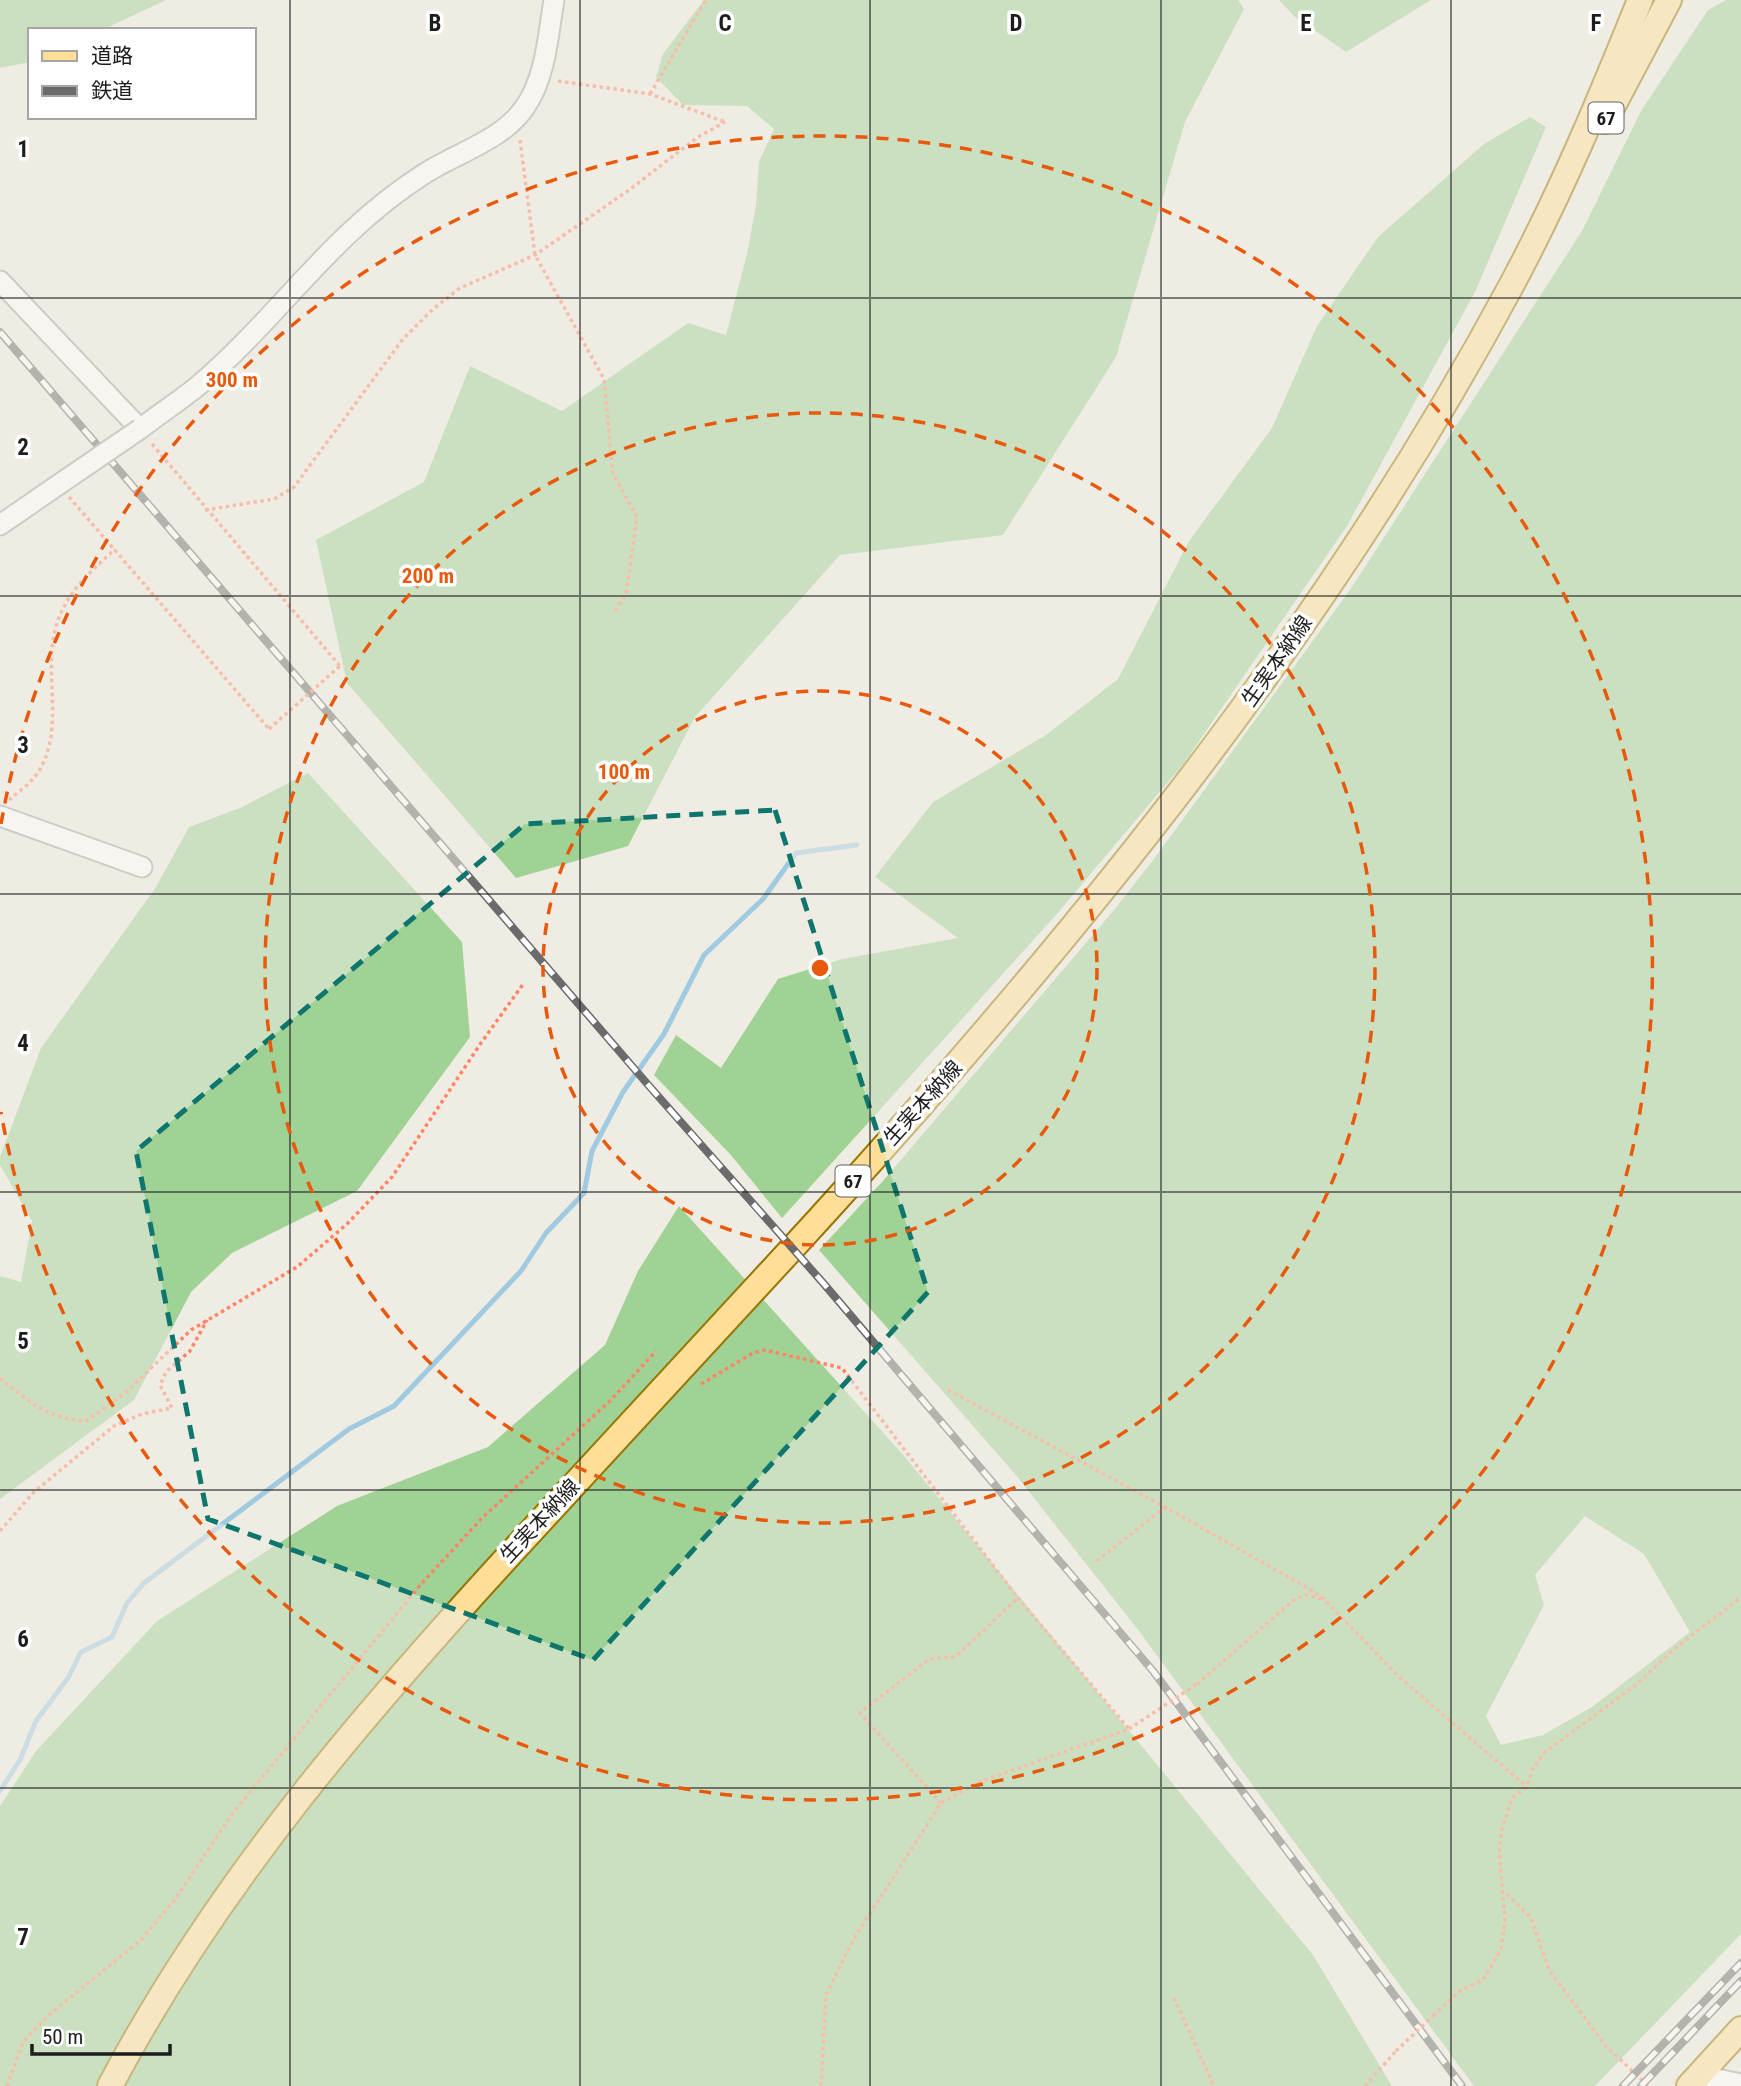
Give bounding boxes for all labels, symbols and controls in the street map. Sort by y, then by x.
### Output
text: B [429,10,441,37]
text: C [718,10,732,37]
text: D [1010,10,1023,37]
text: E [1300,10,1312,37]
text: F [1591,10,1602,37]
legend [28,28,256,119]
text: 道路 [91,44,133,68]
text: 鉄道 [91,79,133,103]
road number: 67 [1588,102,1624,134]
text: 1 [17,136,29,163]
text: 300 m [206,368,258,392]
text: 2 [17,434,29,461]
text: 200 m [402,564,454,588]
street label: 生実本納線 [1237,611,1317,711]
text: 3 [17,732,29,759]
text: 100 m [598,760,650,784]
centre of rings [808,956,832,980]
text: 4 [17,1030,29,1057]
street label: 生実本納線 [879,1056,967,1150]
road number: 67 [836,1166,870,1196]
text: 5 [17,1328,29,1355]
street label: 生実本納線 [495,1474,585,1568]
text: 6 [17,1626,29,1653]
text: 7 [17,1924,29,1951]
scale bar [32,2012,170,2056]
text: 50 m [42,2025,83,2049]

